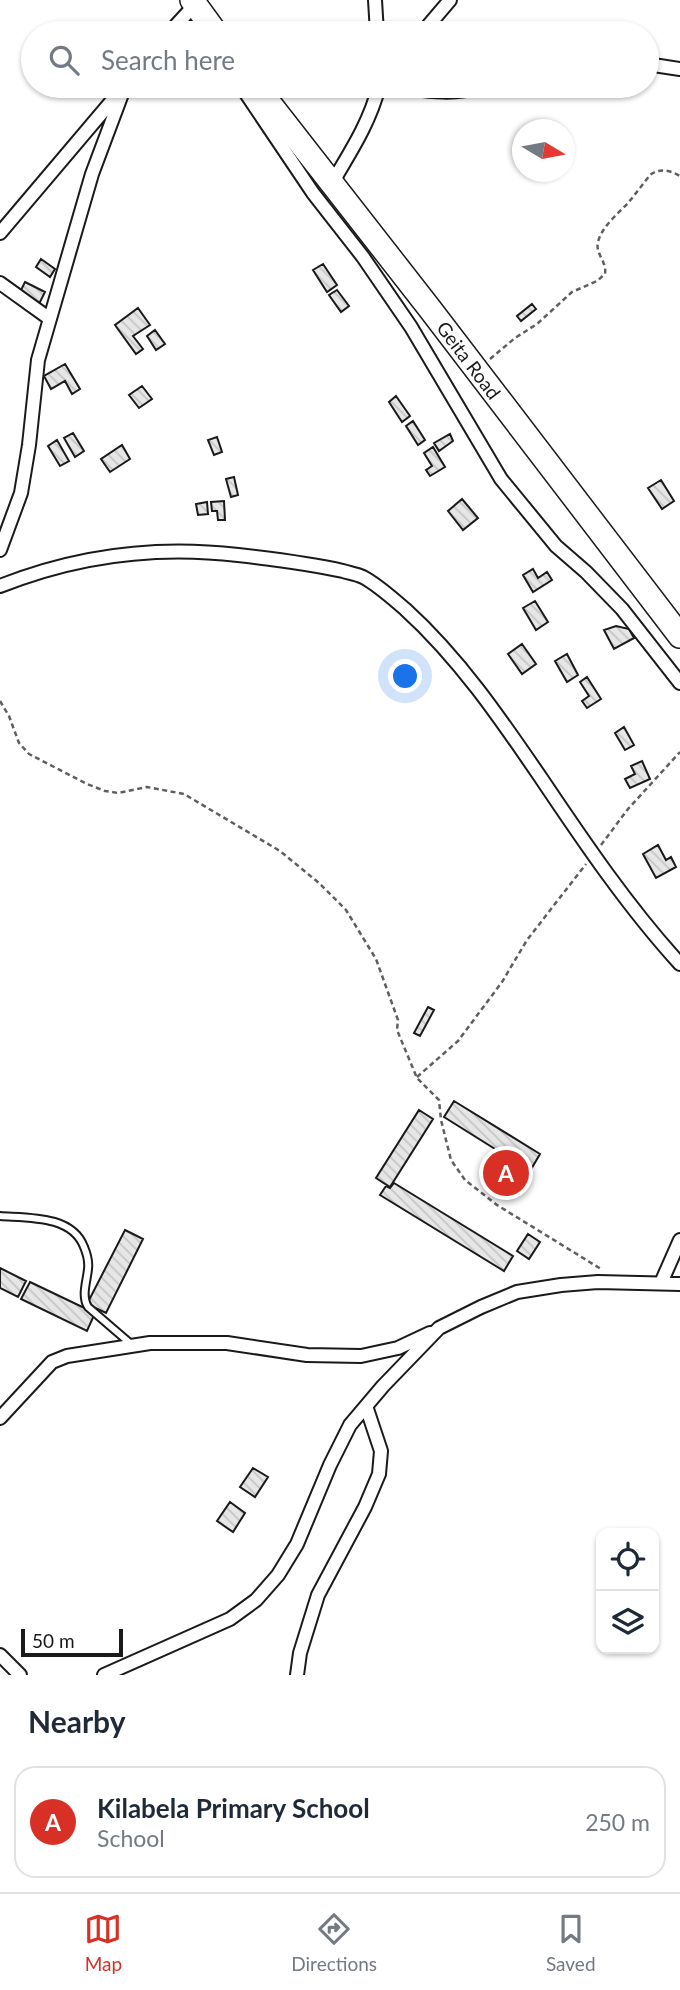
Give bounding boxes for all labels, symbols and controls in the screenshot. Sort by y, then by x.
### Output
search box [21,21,659,98]
icon: search [45,41,83,79]
text: Search here [101,44,235,76]
north arrow [512,119,575,182]
street label: Geita Road [432,316,506,404]
your location [388,659,422,693]
pin: A [483,1147,529,1199]
map controls [596,1528,659,1654]
button: locate [596,1528,659,1591]
button: layers [596,1591,659,1654]
scale bar [21,1626,122,1658]
text: 50 m [32,1629,75,1652]
text: Nearby [28,1703,126,1739]
text: Kilabela Primary School [97,1792,370,1824]
text: A [45,1808,61,1836]
text: 250 m [585,1808,650,1836]
text: School [97,1824,165,1852]
tab: Map [84,1910,122,1975]
tab: Directions [291,1910,377,1975]
tab: Saved [546,1910,596,1975]

